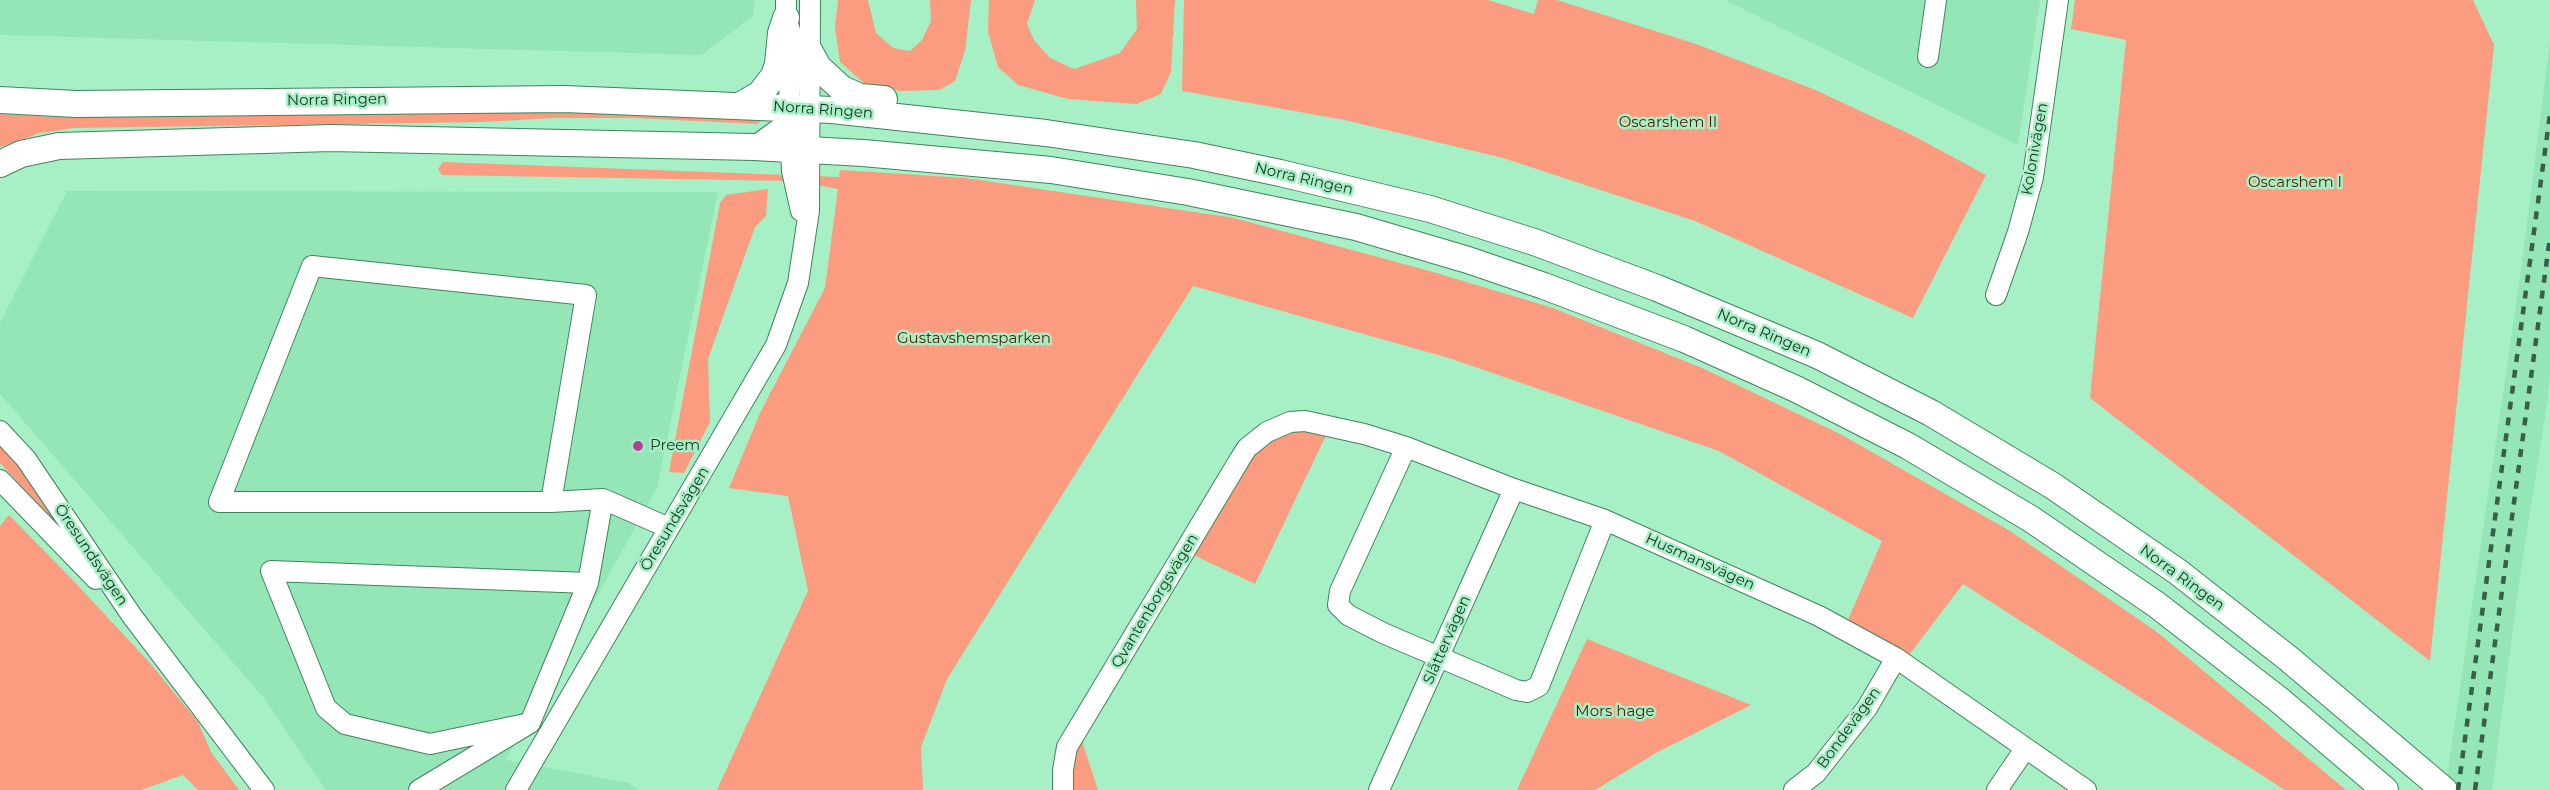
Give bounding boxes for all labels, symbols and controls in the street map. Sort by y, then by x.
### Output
street label: Norra Ringen [287,90,387,110]
street label: Norra Ringen [772,98,874,122]
street label: Kolonivägen [2018,101,2052,197]
park label: Oscarshem II [1619,114,1717,132]
street label: Norra Ringen [1253,159,1355,199]
park label: Oscarshem I [2248,174,2342,192]
street label: Norra Ringen [1714,305,1814,361]
park label: Gustavshemsparken [897,330,1051,348]
place label: Preem [650,437,700,455]
marker: Preem [631,439,645,453]
street label: Öresundsvägen [637,464,713,574]
street label: Öresundsvägen [50,501,132,609]
street label: Husmansvägen [1643,530,1757,594]
street label: Qvantenborgsvägen [1108,531,1202,671]
street label: Norra Ringen [2136,541,2228,615]
street label: Slåttervägen [1419,593,1475,687]
street label: Bondevägen [1813,684,1885,772]
park label: Mors hage [1575,703,1655,721]

